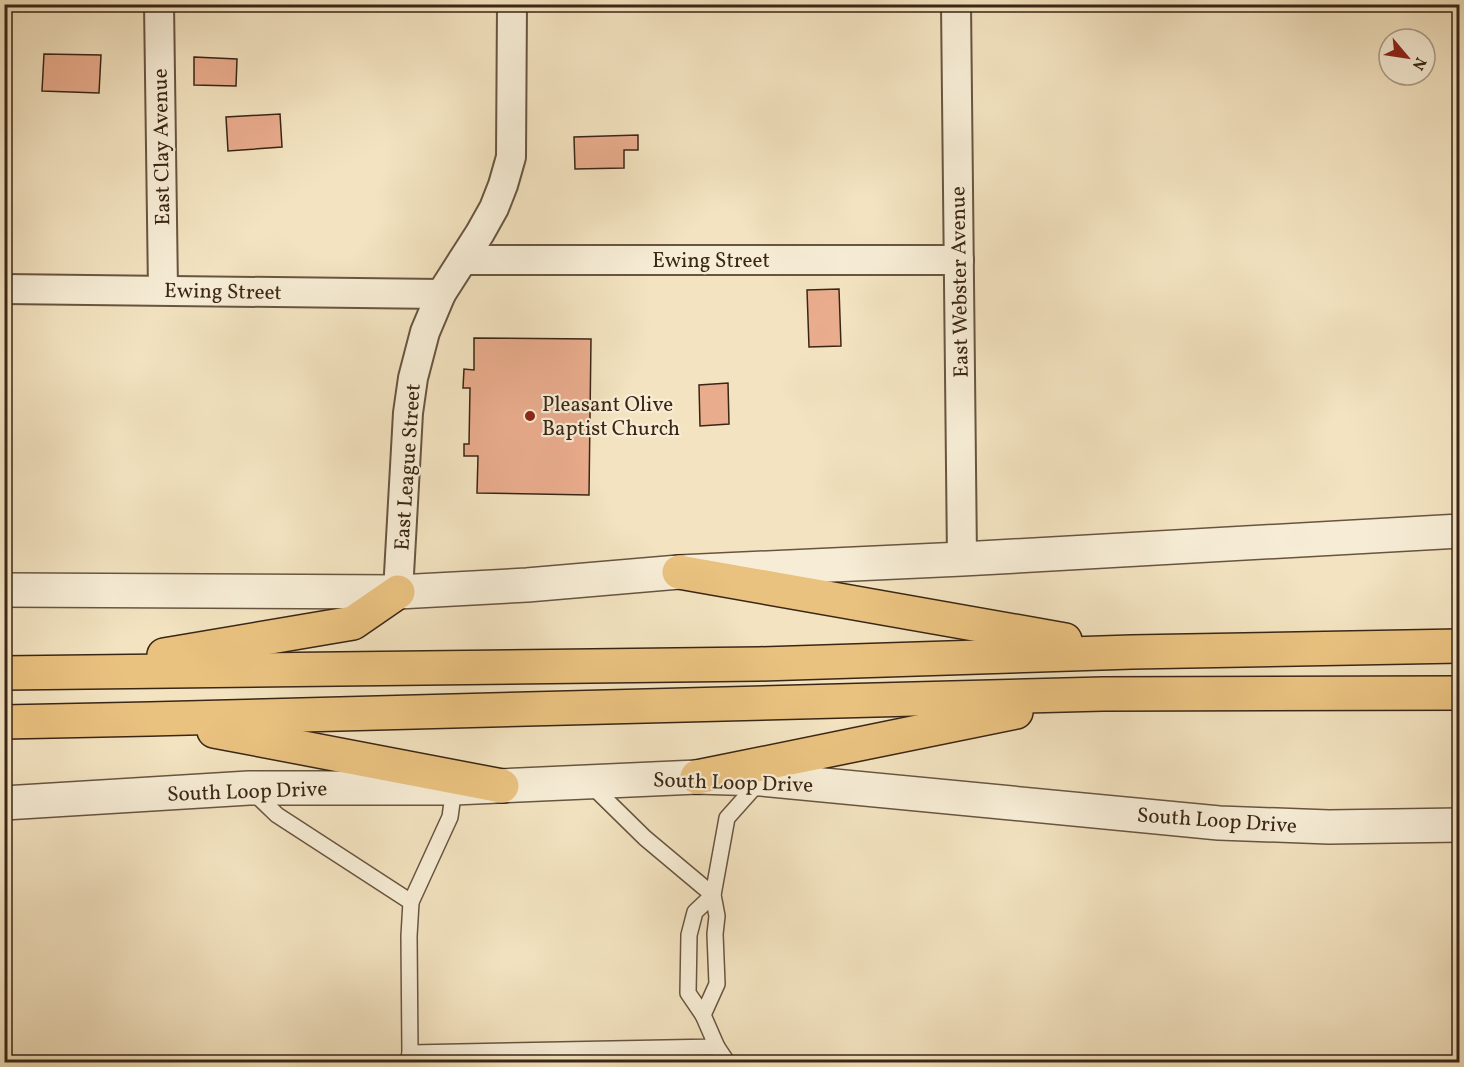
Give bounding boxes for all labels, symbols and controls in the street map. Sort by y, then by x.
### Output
north arrow [1377,27,1437,87]
text: N [1406,53,1431,74]
street label: East Clay Avenue [147,68,178,226]
street label: East Webster Avenue [944,186,977,378]
street label: Ewing Street [652,247,770,276]
street label: Ewing Street [164,277,282,308]
street label: East League Street [388,383,429,552]
place label: Pleasant Olive Baptist Church [542,391,680,444]
marker: Pleasant Olive Baptist Church [523,409,537,423]
street label: South Loop Drive [652,766,814,801]
street label: South Loop Drive [166,775,328,810]
street label: South Loop Drive [1136,801,1298,842]

